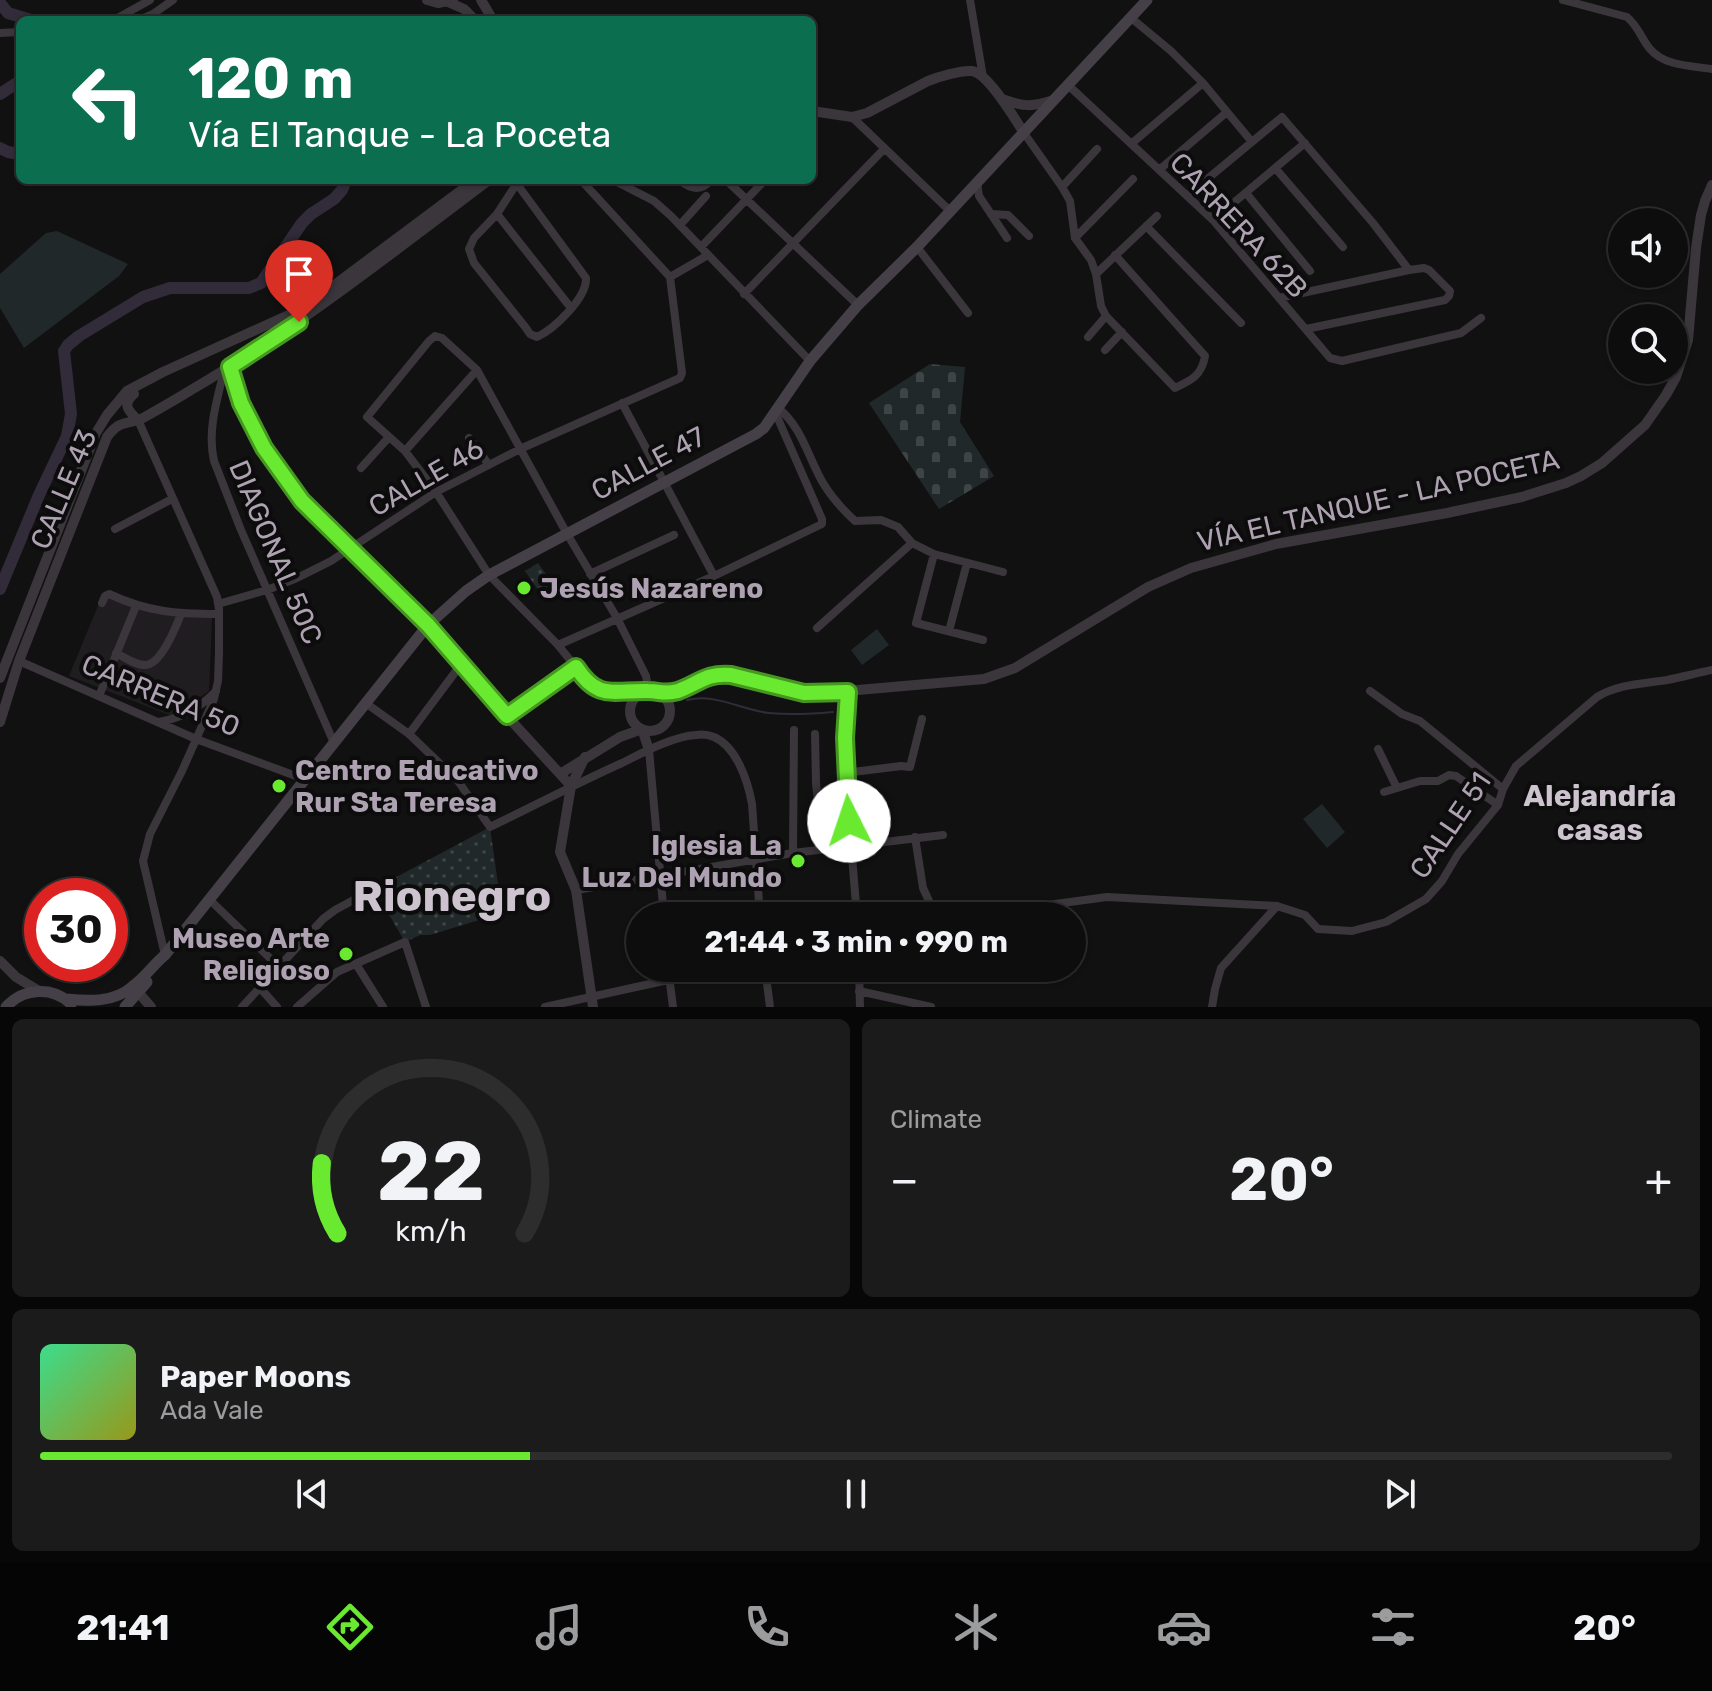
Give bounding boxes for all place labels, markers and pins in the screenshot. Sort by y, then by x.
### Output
pin [265,240,333,322]
place label: Jesús Nazareno [540,572,763,605]
marker: Jesús Nazareno [515,579,533,597]
place label: Centro Educativo Rur Sta Teresa [295,754,539,819]
marker: Centro Educativo Rur Sta Teresa [270,777,288,795]
place label: Iglesia La Luz Del Mundo [582,829,782,894]
marker: Iglesia La Luz Del Mundo [789,852,807,870]
place label: Museo Arte Religioso [172,922,330,987]
marker: Museo Arte Religioso [337,945,355,963]

